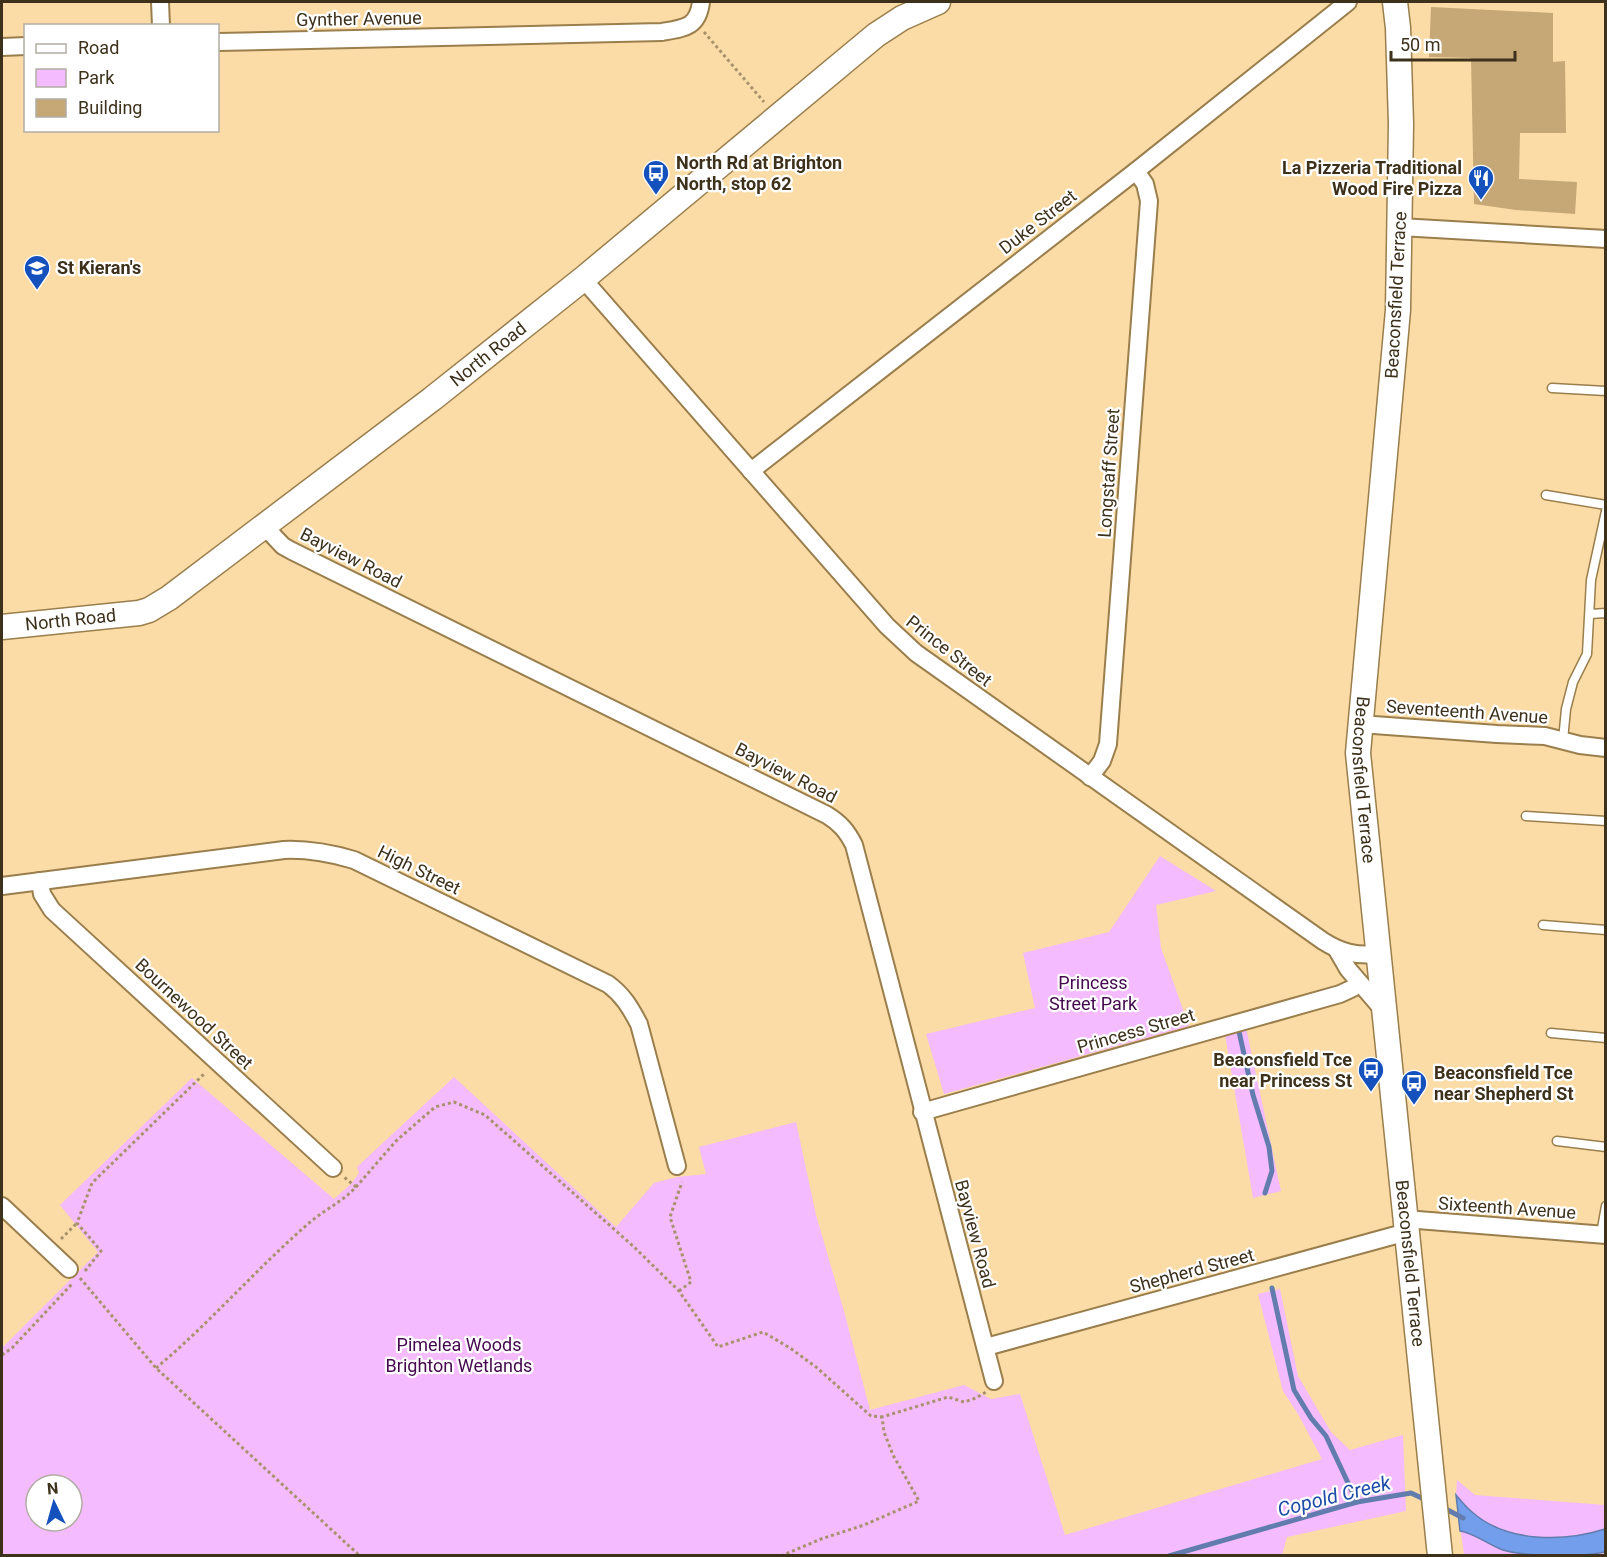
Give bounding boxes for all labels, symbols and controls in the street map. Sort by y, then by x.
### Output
street label: Gynther Avenue [296,7,422,30]
legend [24,24,219,132]
scale bar [1391,24,1516,62]
text: 50 m [1400,34,1440,55]
text: Road [78,37,119,58]
text: Park [78,67,115,88]
text: Building [78,97,142,118]
place label: North Rd at Brighton North, stop 62 [676,152,842,194]
place label: La Pizzeria Traditional Wood Fire Pizza [1282,157,1462,199]
bus stop icon: North Rd at Brighton North, stop 62 [641,158,671,196]
restaurant icon: La Pizzeria Traditional Wood Fire Pizza [1466,163,1496,201]
street label: Duke Street [995,185,1081,258]
street label: Beaconsfield Terrace [1381,211,1410,379]
school or university icon: St Kieran's [22,253,52,291]
place label: St Kieran's [57,257,141,278]
street label: North Road [446,317,530,391]
street label: Longstaff Street [1094,408,1123,538]
street label: Bayview Road [297,523,406,592]
street label: North Road [24,604,117,635]
street label: Prince Street [902,611,996,691]
street label: Beaconsfield Terrace [1348,695,1380,864]
street label: Seventeenth Avenue [1385,695,1549,728]
street label: Bayview Road [732,738,841,807]
street label: High Street [375,841,464,899]
street label: Bournewood Street [131,954,258,1074]
park label: Princess Street Park [1049,972,1138,1014]
street label: Princess Street [1075,1004,1197,1057]
place label: Beaconsfield Tce near Princess St [1213,1049,1352,1091]
bus stop icon: Beaconsfield Tce near Princess St [1356,1055,1386,1093]
place label: Beaconsfield Tce near Shepherd St [1434,1062,1574,1104]
bus stop icon: Beaconsfield Tce near Shepherd St [1399,1068,1429,1106]
street label: Bayview Road [951,1177,1000,1290]
street label: Beaconsfield Terrace [1392,1179,1430,1348]
street label: Sixteenth Avenue [1437,1192,1577,1223]
street label: Shepherd Street [1127,1244,1256,1297]
park label: Pimelea Woods Brighton Wetlands [386,1334,532,1376]
water label: Copold Creek [1275,1470,1394,1522]
north arrow [24,1473,84,1533]
text: N [46,1479,59,1499]

